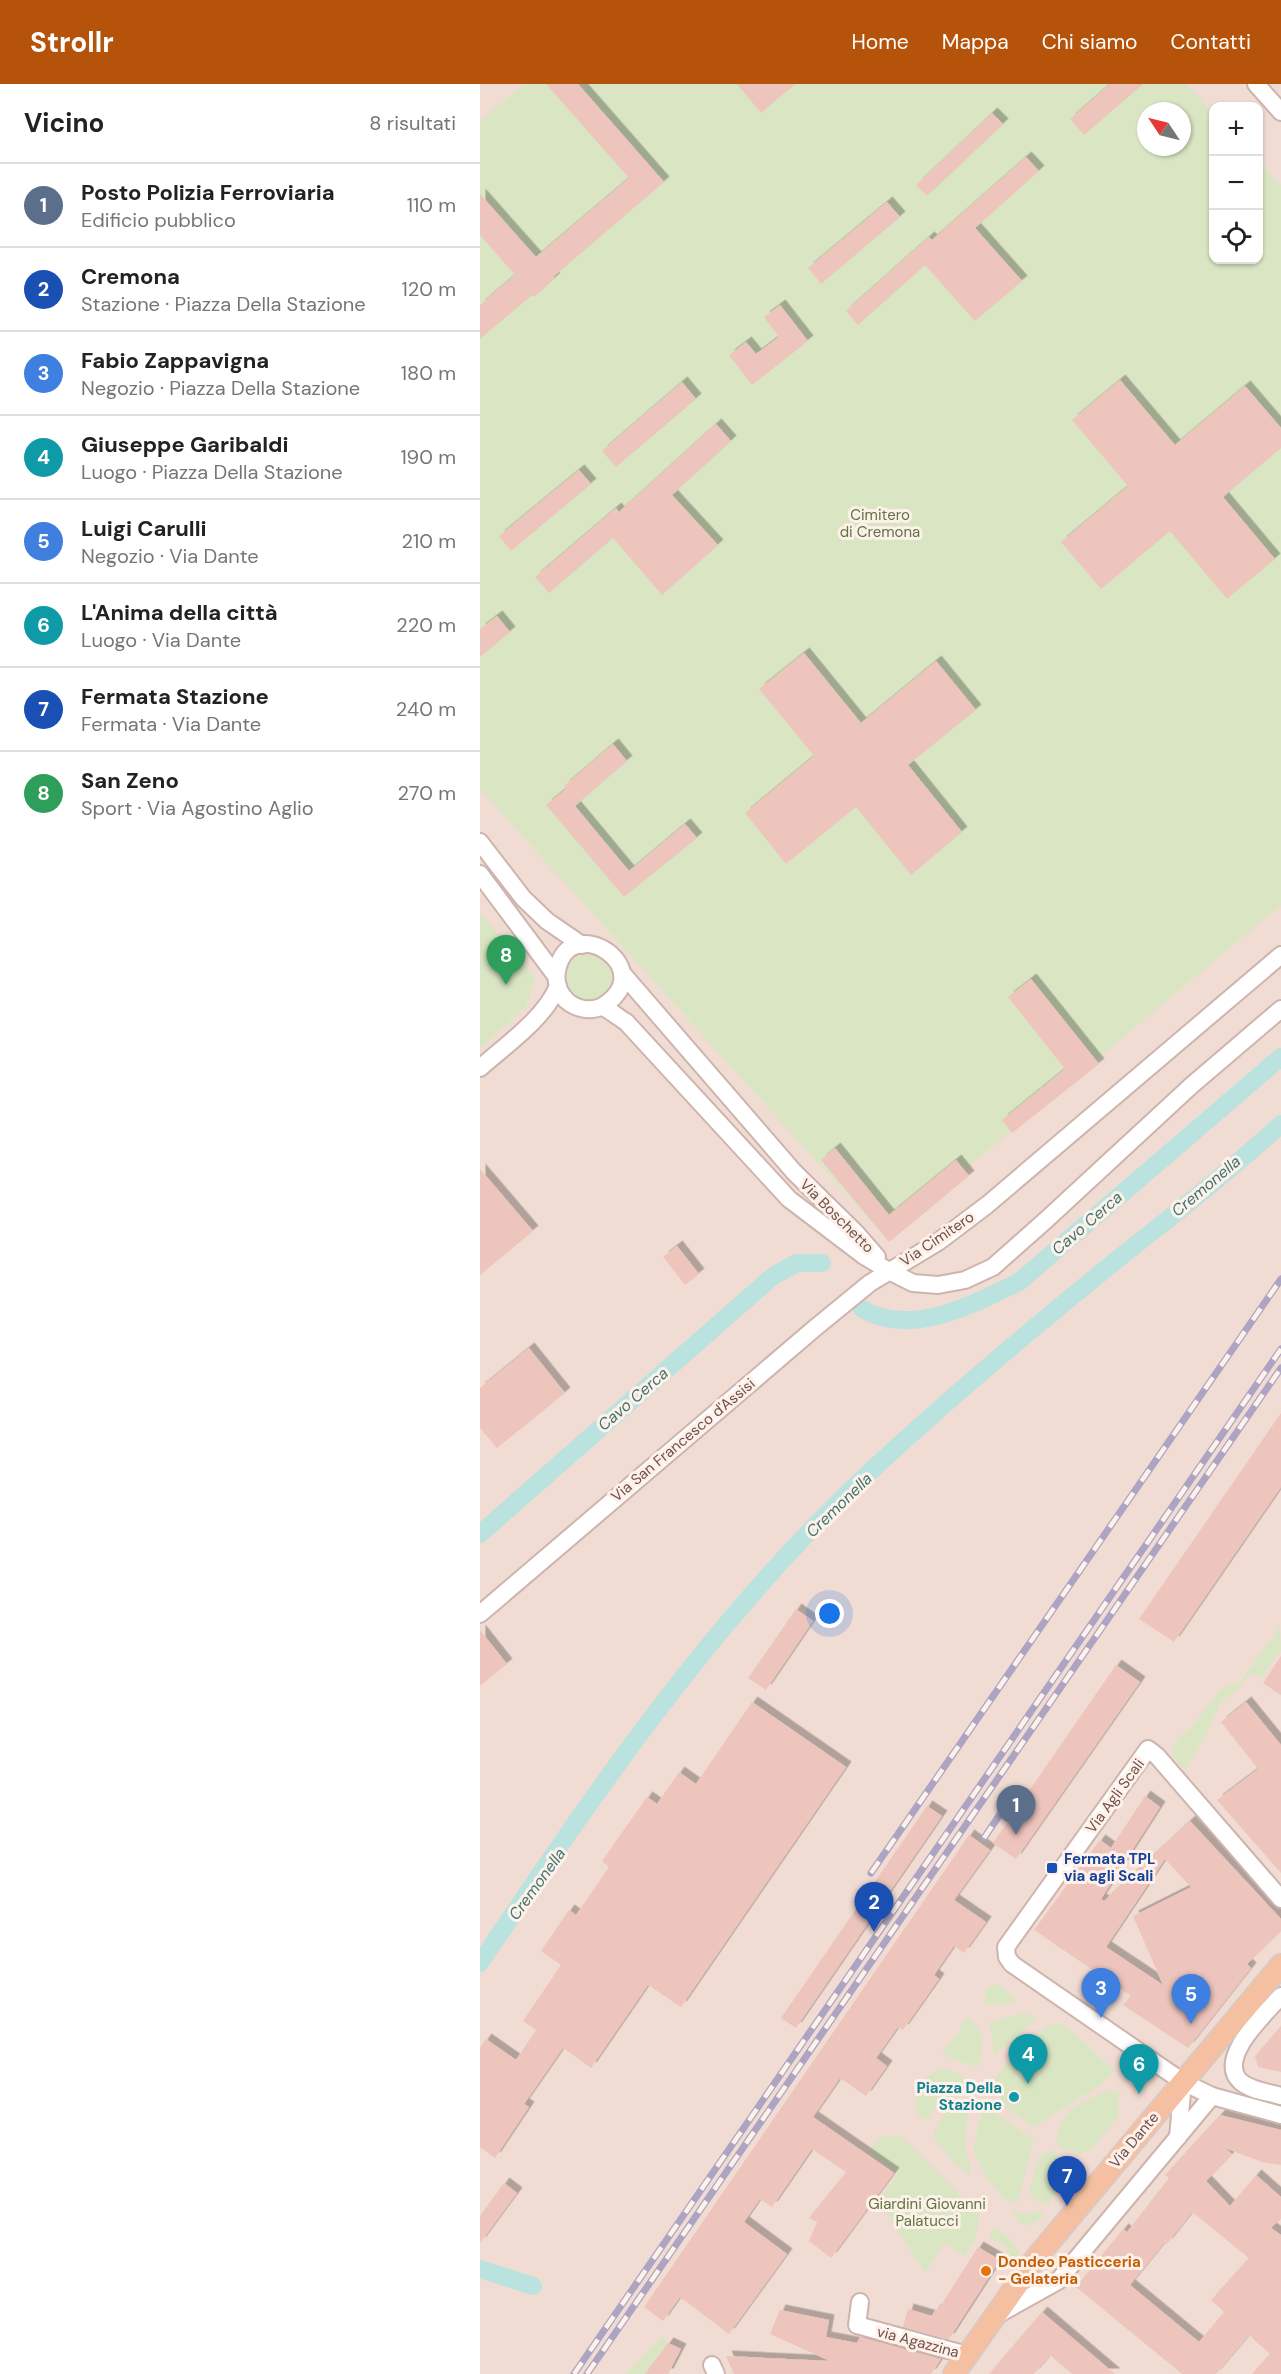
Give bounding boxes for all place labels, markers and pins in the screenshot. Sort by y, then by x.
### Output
pin: 8 [486,936,526,985]
pin: 1 [996,1786,1036,1835]
place label: Fermata TPL via agli Scali [1064,1849,1155,1886]
marker: Fermata TPL via agli Scali [1045,1861,1059,1875]
pin: 2 [854,1882,894,1932]
pin: 3 [1082,1968,1120,2018]
pin: 5 [1172,1974,1210,2024]
pin: 4 [1008,2034,1048,2084]
pin: 6 [1120,2044,1158,2094]
place label: Piazza Della Stazione [916,2078,1002,2115]
marker: Piazza Della Stazione [1007,2090,1021,2104]
pin: 7 [1048,2156,1086,2206]
place label: Dondeo Pasticceria - Gelateria [998,2252,1141,2289]
marker: Dondeo Pasticceria - Gelateria [979,2264,993,2278]

